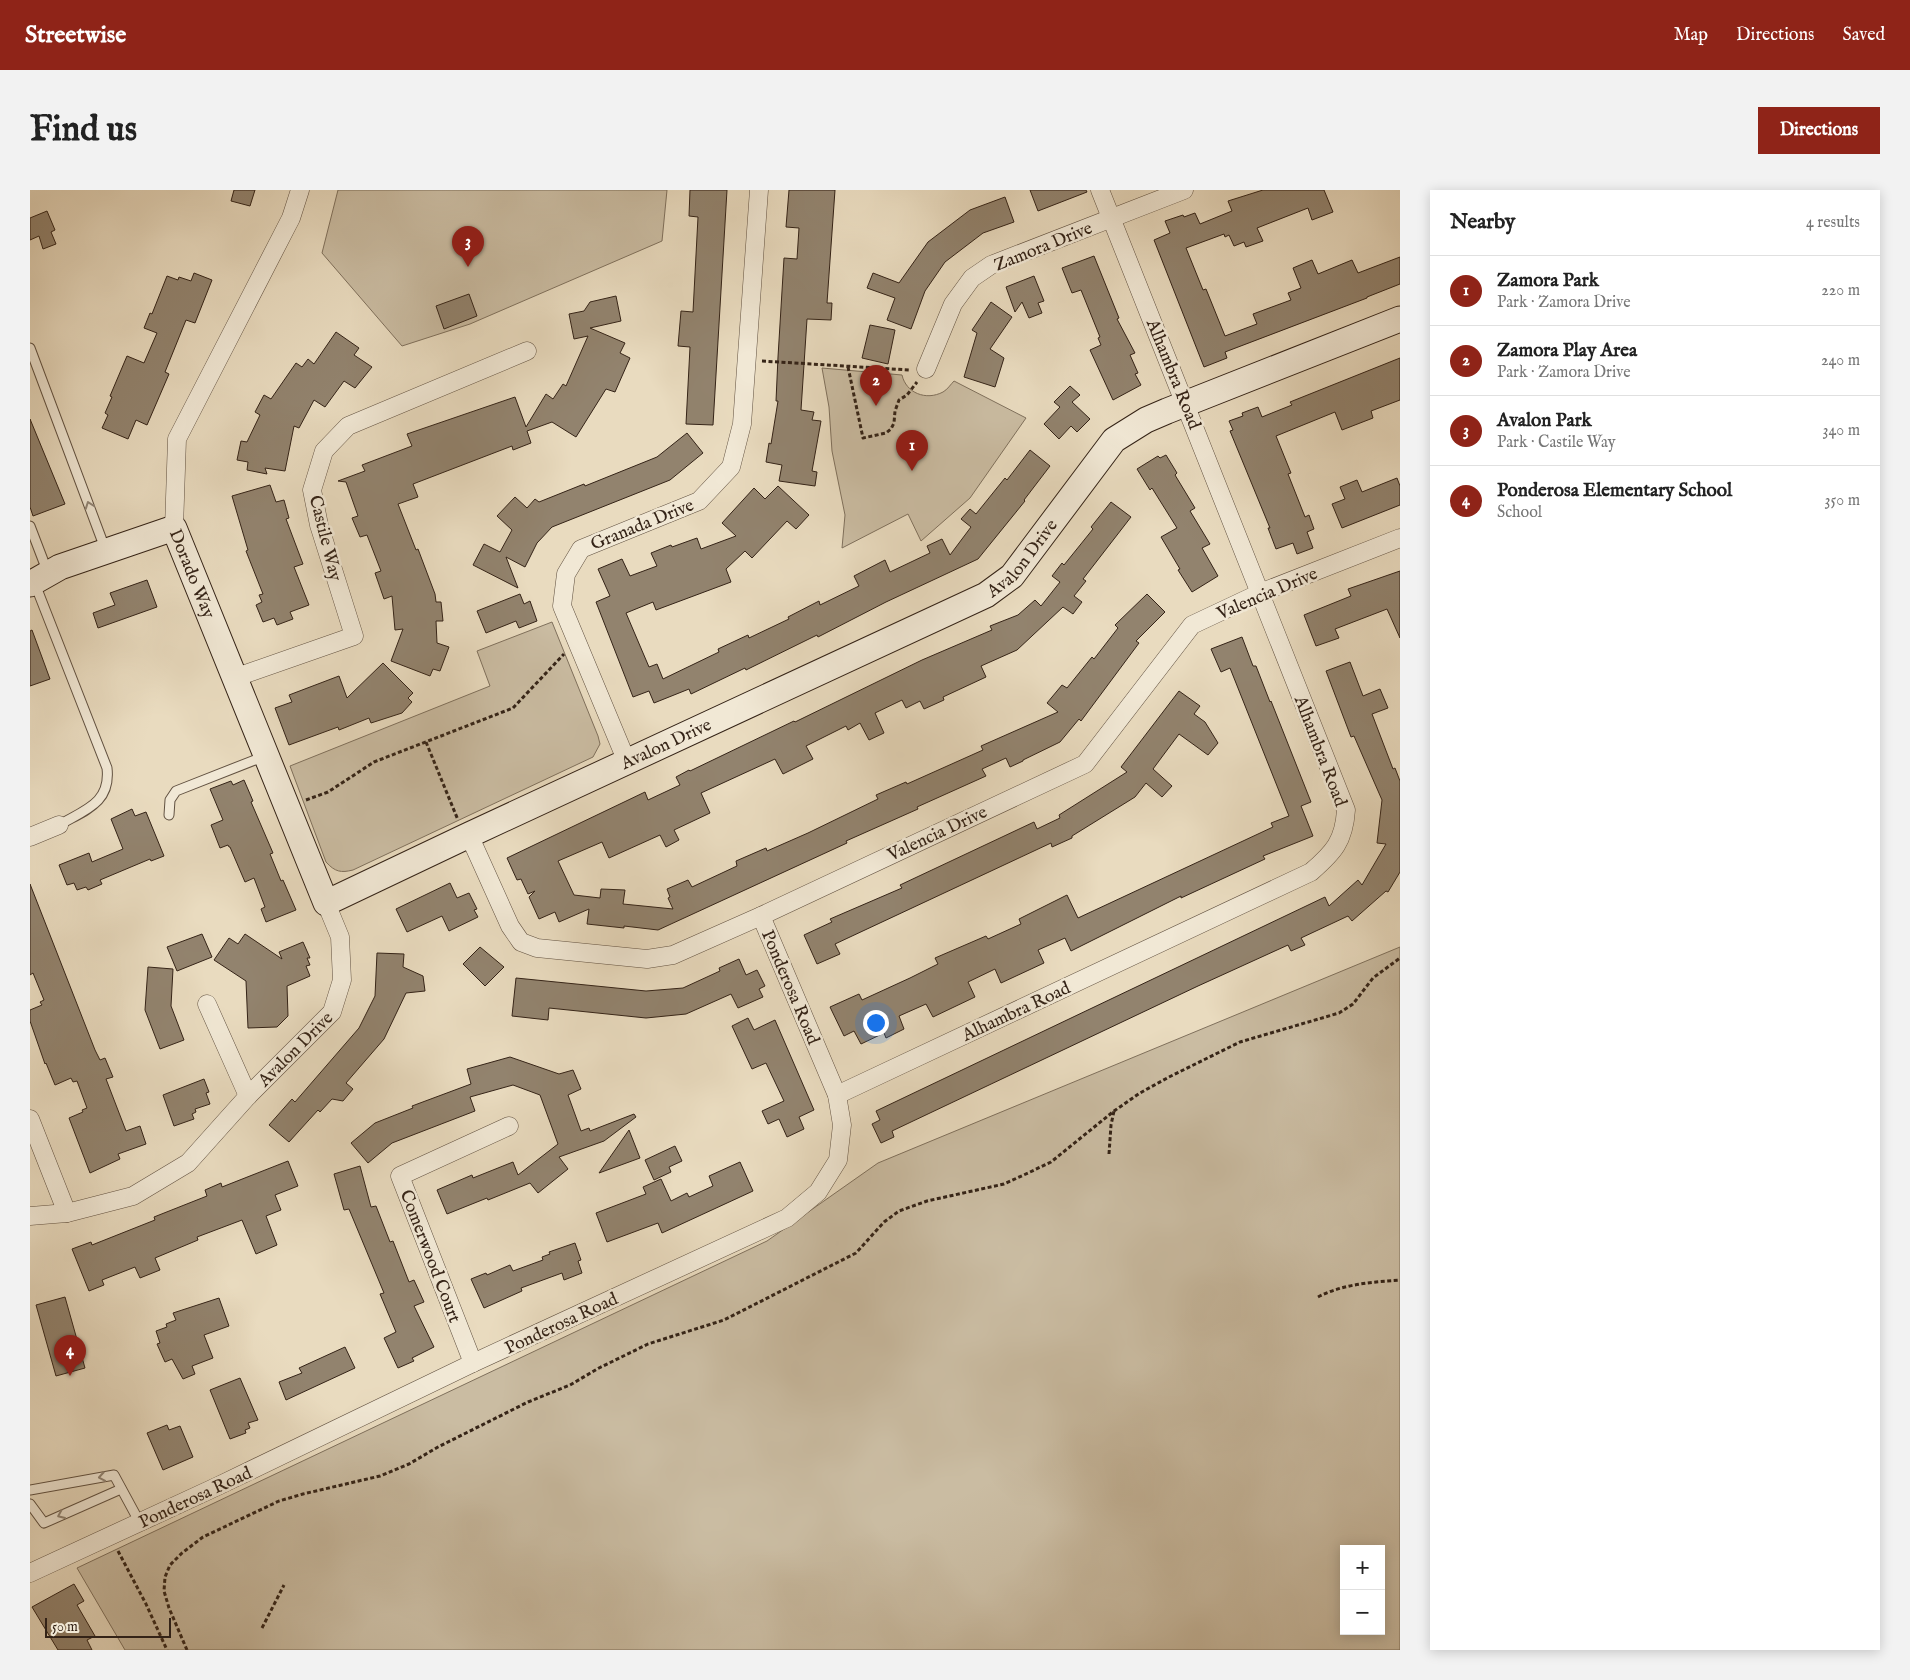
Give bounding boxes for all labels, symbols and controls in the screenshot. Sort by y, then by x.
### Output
text: Streetwise [25,20,126,51]
text: Map [1674,24,1708,47]
text: Directions [1736,24,1814,47]
text: Saved [1842,24,1885,47]
button: Directions [1758,107,1880,154]
text: Find us [30,108,137,153]
text: Nearby [1450,209,1515,236]
text: 4 results [1806,213,1860,233]
street label: Zamora Drive [991,217,1096,278]
pin: 3 [452,226,484,267]
text: Zamora Park [1497,269,1599,293]
text: 1 [1463,281,1469,301]
text: 220 m [1821,281,1860,301]
text: Park · Zamora Drive [1497,293,1631,313]
street label: Alhambra Road [1140,315,1205,433]
text: Zamora Play Area [1497,339,1637,363]
text: 2 [1462,351,1470,371]
text: 240 m [1821,351,1860,371]
text: Park · Zamora Drive [1497,363,1631,383]
pin: 2 [860,365,892,406]
text: Avalon Park [1497,409,1592,433]
text: 3 [1463,421,1469,441]
text: 340 m [1822,421,1860,441]
pin: 1 [896,430,928,471]
text: Park · Castile Way [1497,433,1616,453]
text: Ponderosa Elementary School [1497,479,1732,503]
text: 4 [1462,491,1470,511]
text: 350 m [1825,491,1860,511]
street label: Castile Way [303,493,346,584]
street label: Granada Drive [588,494,698,557]
one-way arrow [85,502,95,510]
text: School [1497,503,1542,523]
street label: Avalon Drive [982,515,1064,604]
street label: Dorado Way [163,526,219,622]
street label: Valencia Drive [1213,563,1321,626]
street label: Alhambra Road [1288,692,1351,811]
street label: Avalon Drive [617,714,716,776]
street label: Valencia Drive [883,801,991,868]
street label: Ponderosa Road [755,927,824,1049]
street label: Alhambra Road [958,977,1075,1048]
street label: Avalon Drive [253,1007,339,1093]
your location [863,1010,889,1036]
street label: Comerwood Court [394,1187,466,1326]
street label: Ponderosa Road [501,1288,622,1361]
pin: 4 [54,1335,86,1376]
street label: Ponderosa Road [135,1462,256,1535]
one-way arrow [97,1472,106,1482]
one-way arrow [57,1509,66,1520]
map controls [1340,1545,1385,1635]
button: + [1340,1545,1385,1590]
button: − [1340,1590,1385,1635]
scale bar [45,1615,171,1638]
text: 50 m [52,1618,78,1636]

